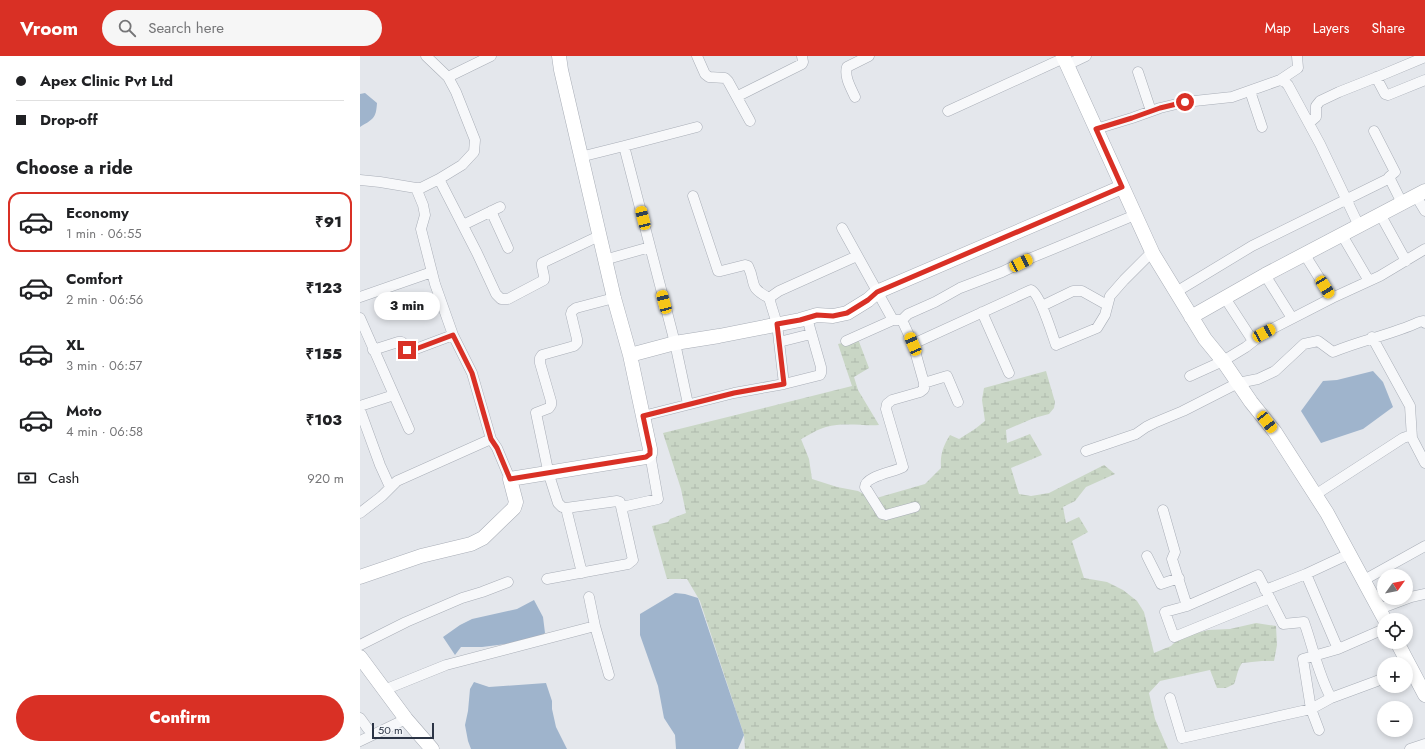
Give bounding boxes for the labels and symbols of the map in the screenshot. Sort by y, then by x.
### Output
route start [1176,93,1194,111]
car [634,205,652,231]
car [1008,252,1034,274]
car [1314,274,1336,300]
car [655,289,673,315]
callout: 3 min [374,292,440,320]
car [1251,322,1277,344]
car [903,331,923,357]
route end [398,341,416,359]
car [1255,409,1279,435]
north arrow [1377,569,1413,605]
scale bar [372,721,434,740]

